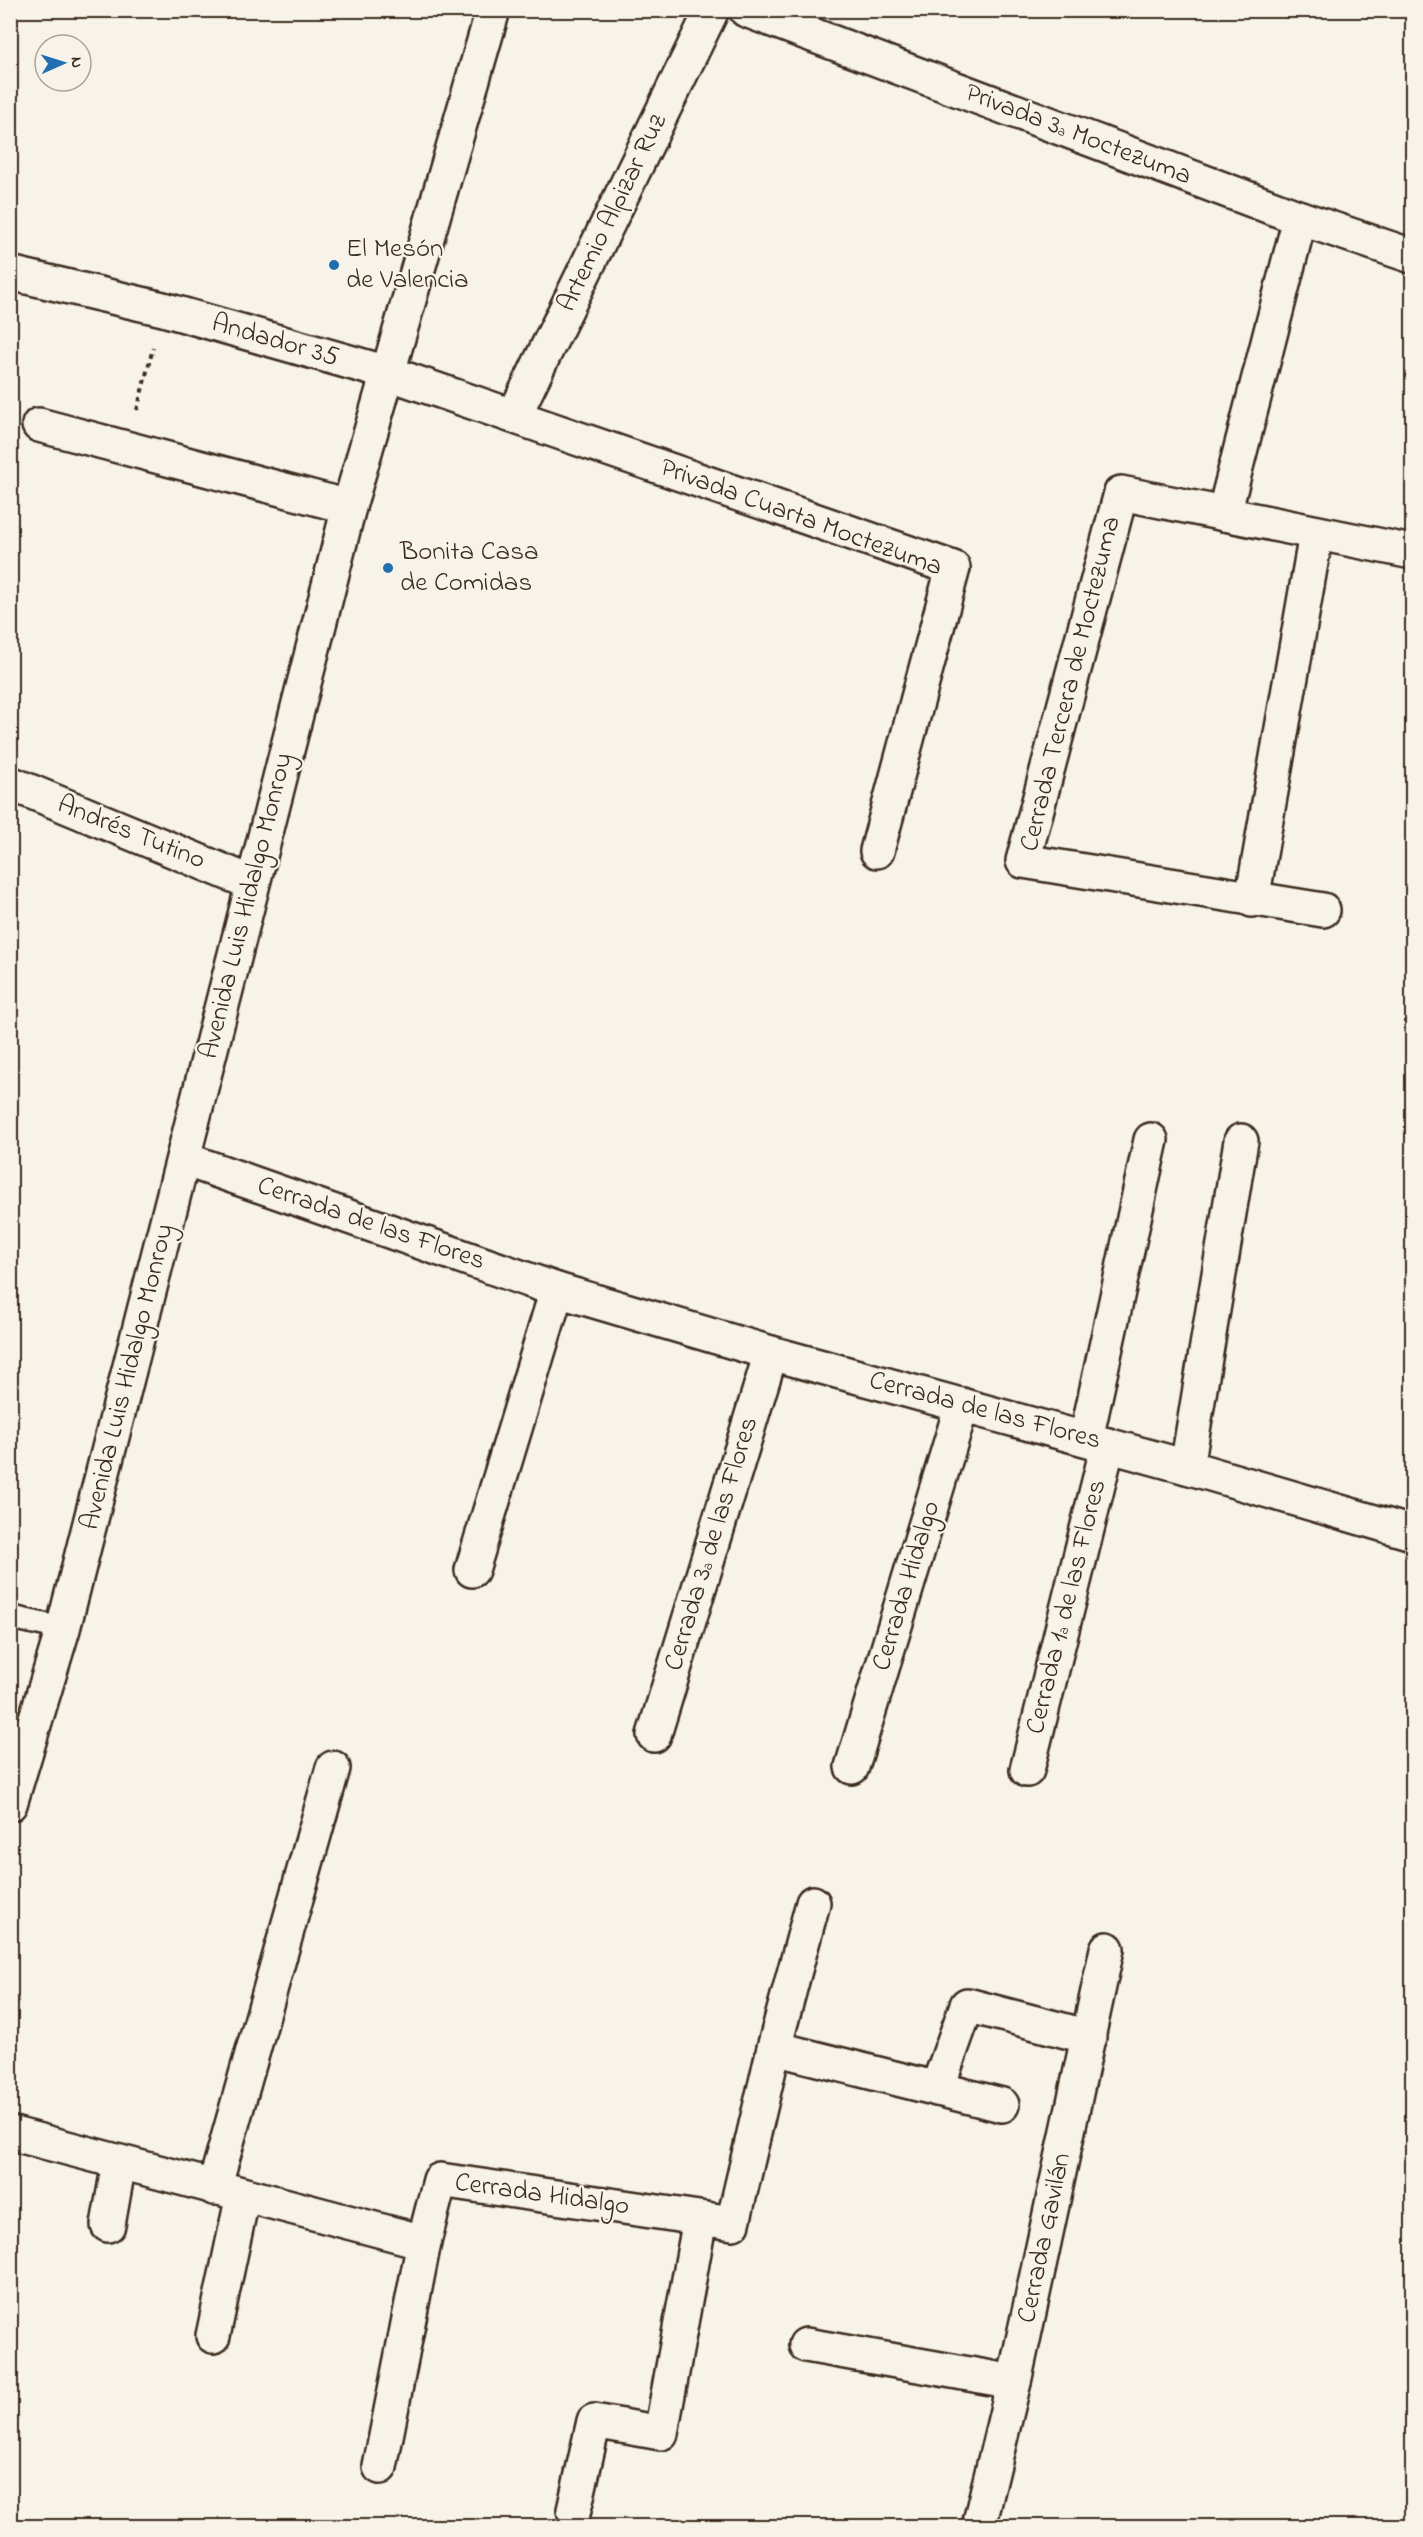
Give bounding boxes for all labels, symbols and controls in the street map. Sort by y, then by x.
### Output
north arrow [33,33,93,93]
text: N [64,56,88,69]
street label: Privada 3ª Moctezuma [959,74,1197,196]
street label: Artemio Alpizar Ruz [548,107,678,319]
place label: El Mesón de Valencia [346,230,469,300]
marker: El Mesón de Valencia [327,258,341,272]
street label: Andador 35 [207,304,343,378]
street label: Privada Cuarta Moctezuma [654,449,948,587]
street label: Cerrada Tercera de Moctezuma [1010,512,1132,856]
place label: Bonita Casa de Comidas [399,533,539,603]
marker: Bonita Casa de Comidas [381,561,395,575]
street label: Avenida Luis Hidalgo Monroy [190,749,304,1063]
street label: Andrés Tutino [51,786,211,880]
street label: Cerrada de las Flores [252,1167,490,1281]
street label: Avenida Luis Hidalgo Monroy [71,1220,185,1534]
street label: Cerrada de las Flores [865,1361,1105,1461]
street label: Cerrada 3ª de las Flores [655,1412,769,1676]
street label: Cerrada 1ª de las Flores [1016,1476,1118,1738]
street label: Cerrada Hidalgo [863,1496,951,1676]
street label: Cerrada Gavilán [1008,2149,1082,2327]
street label: Cerrada Hidalgo [452,2163,632,2227]

